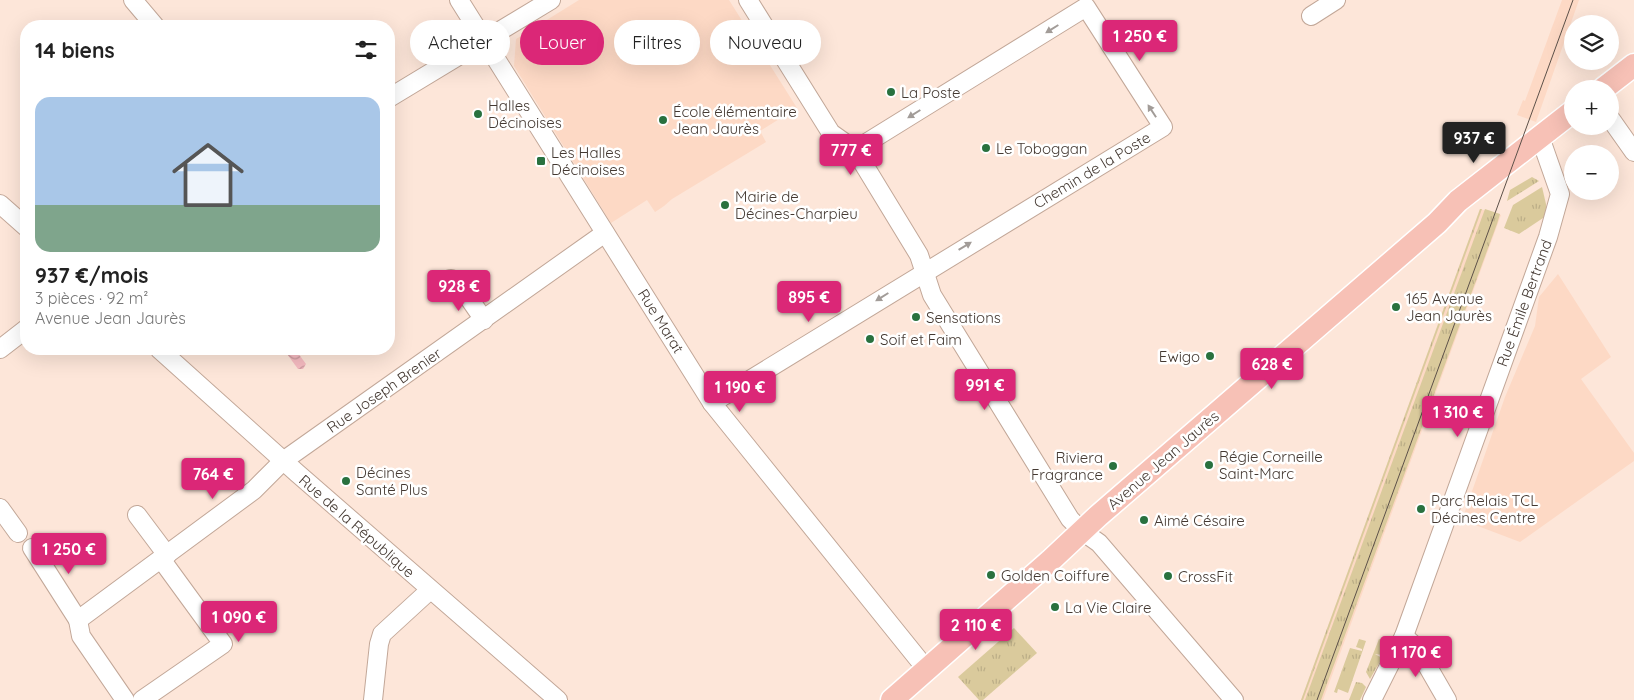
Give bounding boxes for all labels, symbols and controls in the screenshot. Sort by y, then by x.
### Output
map controls [1564,15,1619,200]
button: layers [1564,15,1619,70]
chip: Acheter [410,20,510,65]
chip: Louer [520,20,604,65]
chip: Filtres [614,20,700,65]
chip: Nouveau [710,20,821,65]
pin: 1 250 € [1094,20,1186,62]
one-way arrow [1046,24,1059,33]
text: 1 250 € [1113,26,1167,46]
icon: filters [352,36,380,64]
text: 14 biens [35,37,115,63]
button: + [1564,80,1619,135]
place label: La Poste [901,83,961,102]
marker: La Poste [885,86,897,98]
place label: Halles Décinoises [488,96,562,132]
place label: École élémentaire Jean Jaurès [673,102,797,138]
one-way arrow [1147,104,1157,117]
marker: Halles Décinoises [472,108,484,120]
one-way arrow [907,109,920,119]
marker: École élémentaire Jean Jaurès [657,114,669,126]
pin: 937 € [1439,121,1509,164]
street label: Chemin de la Poste [1030,128,1154,212]
text: 937 € [1454,128,1494,148]
icon: home [163,130,253,220]
pin: 777 € [816,134,886,176]
place label: Le Toboggan [996,139,1087,158]
text: 777 € [831,140,871,160]
marker: Le Toboggan [980,142,992,154]
place label: Les Halles Décinoises [551,143,625,179]
button: − [1564,145,1619,200]
marker: Les Halles Décinoises [535,155,547,167]
place label: Mairie de Décines-Charpieu [735,187,858,223]
marker: Mairie de Décines-Charpieu [719,199,731,211]
street label: Rue Émile Bertrand [1492,237,1556,369]
one-way arrow [959,242,972,251]
text: 937 €/mois [35,262,148,288]
pin: 928 € [424,270,494,312]
text: 928 € [438,276,480,296]
pin: 895 € [774,280,844,323]
street label: Rue Marat [634,285,688,357]
text: 895 € [788,287,830,307]
text: 3 pièces · 92 m² [35,288,148,308]
place label: 165 Avenue Jean Jaurès [1406,289,1492,325]
one-way arrow [876,292,889,302]
marker: 165 Avenue Jean Jaurès [1390,301,1402,313]
text: Avenue Jean Jaurès [35,308,186,328]
place label: Sensations [926,308,1001,327]
marker: Sensations [910,311,922,323]
place label: Soif et Faim [880,330,962,349]
marker: Soif et Faim [864,333,876,345]
street label: Rue Joseph Brenier [323,343,445,437]
place label: Ewigo [1159,347,1200,366]
pin: 628 € [1237,348,1307,390]
marker: Ewigo [1204,350,1216,362]
text: 628 € [1251,354,1293,374]
pin: 991 € [950,368,1020,411]
pin: 1 190 € [694,370,786,413]
text: 991 € [966,375,1004,395]
text: 1 190 € [715,377,765,397]
pin: 1 310 € [1412,396,1504,438]
text: 1 310 € [1433,402,1483,422]
street label: Avenue Jean Jaurès [1103,406,1223,514]
place label: Régie Corneille Saint-Marc [1219,447,1323,483]
place label: Riviera Fragrance [1031,448,1103,484]
pin: 764 € [178,458,248,500]
marker: Régie Corneille Saint-Marc [1203,459,1215,471]
marker: Riviera Fragrance [1107,460,1119,472]
place label: Décines Santé Plus [356,463,428,499]
text: 764 € [192,464,234,484]
street label: Rue de la République [295,471,419,581]
marker: Décines Santé Plus [340,475,352,487]
place label: Parc Relais TCL Décines Centre [1431,491,1538,527]
marker: Parc Relais TCL Décines Centre [1415,503,1427,515]
place label: Aimé Césaire [1154,511,1245,530]
marker: Aimé Césaire [1138,514,1150,526]
pin: 1 250 € [23,532,115,575]
text: 1 250 € [42,539,96,559]
place label: Golden Coiffure [1001,566,1109,585]
place label: CrossFit [1178,567,1233,586]
marker: Golden Coiffure [985,569,997,581]
marker: CrossFit [1162,570,1174,582]
place label: La Vie Claire [1065,598,1151,617]
pin: 1 090 € [193,600,285,643]
marker: La Vie Claire [1049,601,1061,613]
text: 1 090 € [212,607,266,627]
pin: 2 110 € [930,608,1022,651]
text: 2 110 € [951,615,1001,635]
pin: 1 170 € [1370,636,1462,678]
text: 1 170 € [1391,642,1441,662]

